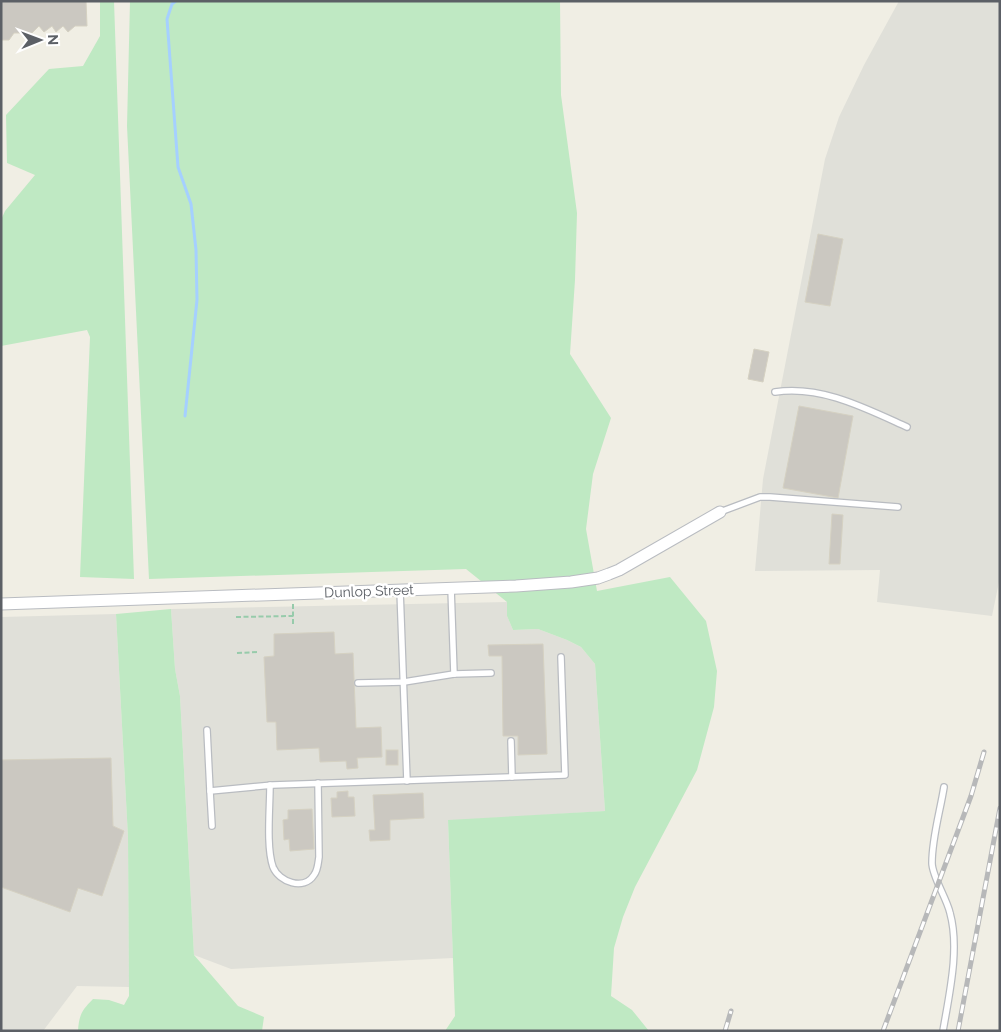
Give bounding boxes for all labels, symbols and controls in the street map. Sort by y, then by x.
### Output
north arrow [15,15,65,65]
text: N [45,34,61,45]
street label: Dunlop Street [324,581,414,601]

